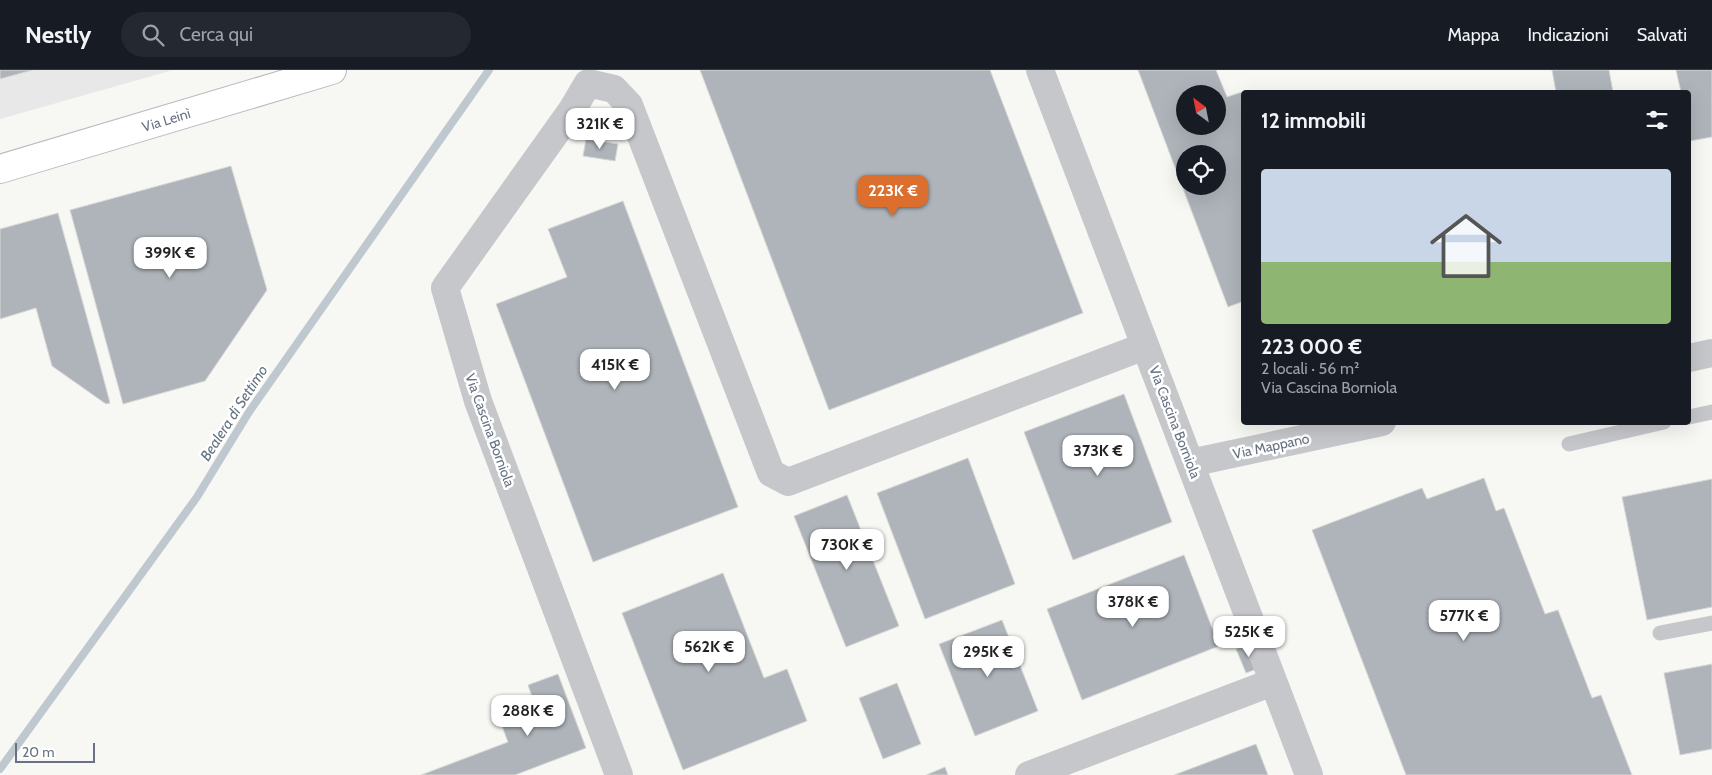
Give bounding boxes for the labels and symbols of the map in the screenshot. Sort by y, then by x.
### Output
north arrow [1176,85,1226,135]
street label: Via Leinì [140,104,192,136]
pin: 321K € [559,108,641,150]
pin: 223K € [852,174,934,217]
pin: 399K € [129,236,211,279]
pin: 415K € [574,348,656,391]
water label: Bealera di Settimo [196,362,272,464]
street label: Via Cascina Borniola [1145,363,1205,481]
street label: Via Cascina Borniola [461,371,519,489]
street label: Via Mappano [1231,429,1311,463]
pin: 373K € [1057,434,1139,477]
pin: 730K € [806,528,888,571]
pin: 378K € [1092,586,1174,628]
pin: 577K € [1423,600,1505,642]
pin: 525K € [1208,616,1290,658]
pin: 562K € [668,630,750,673]
pin: 295K € [947,636,1029,678]
pin: 288K € [487,694,569,737]
scale bar [15,740,95,763]

